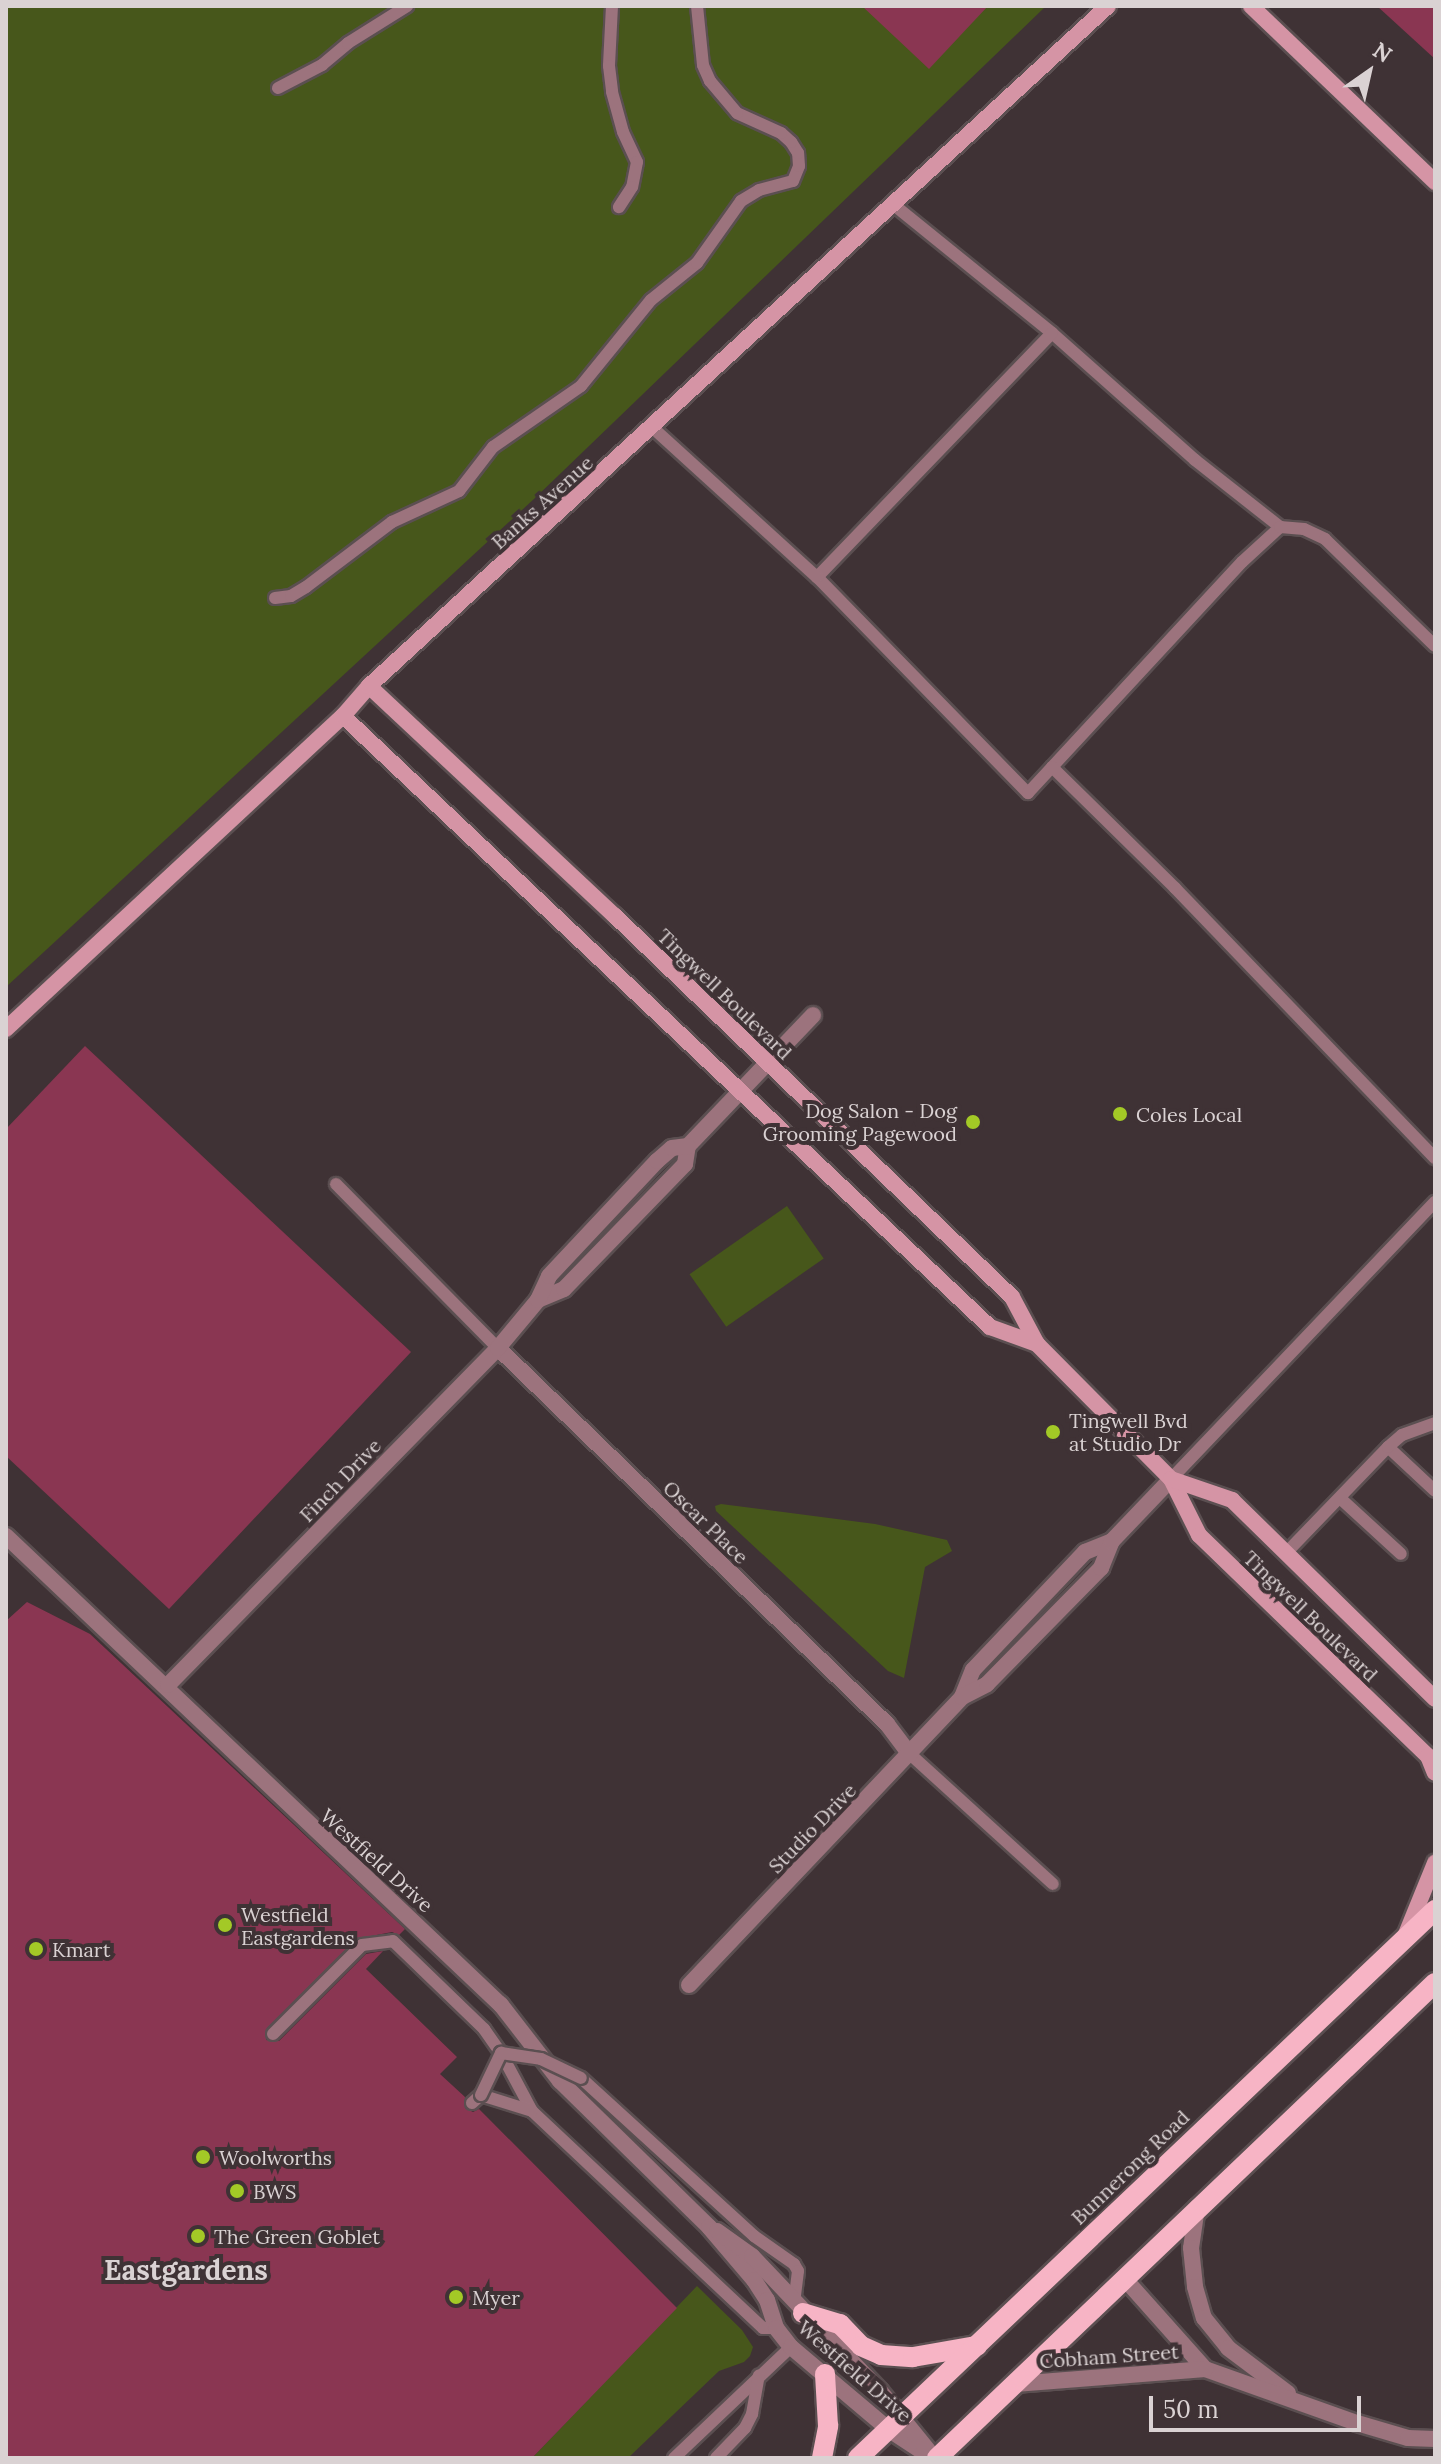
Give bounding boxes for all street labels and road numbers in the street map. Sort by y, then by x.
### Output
street label: Banks Avenue [486,450,598,554]
street label: Tingwell Boulevard [653,924,797,1064]
street label: Finch Drive [294,1433,386,1527]
street label: Oscar Place [658,1475,754,1569]
street label: Tingwell Boulevard [1239,1546,1383,1686]
street label: Studio Drive [763,1778,861,1878]
street label: Westfield Drive [316,1803,438,1917]
street label: Bunnerong Road [1066,2105,1194,2229]
street label: Westfield Drive [793,2315,917,2427]
street label: Cobham Street [1039,2339,1179,2373]

